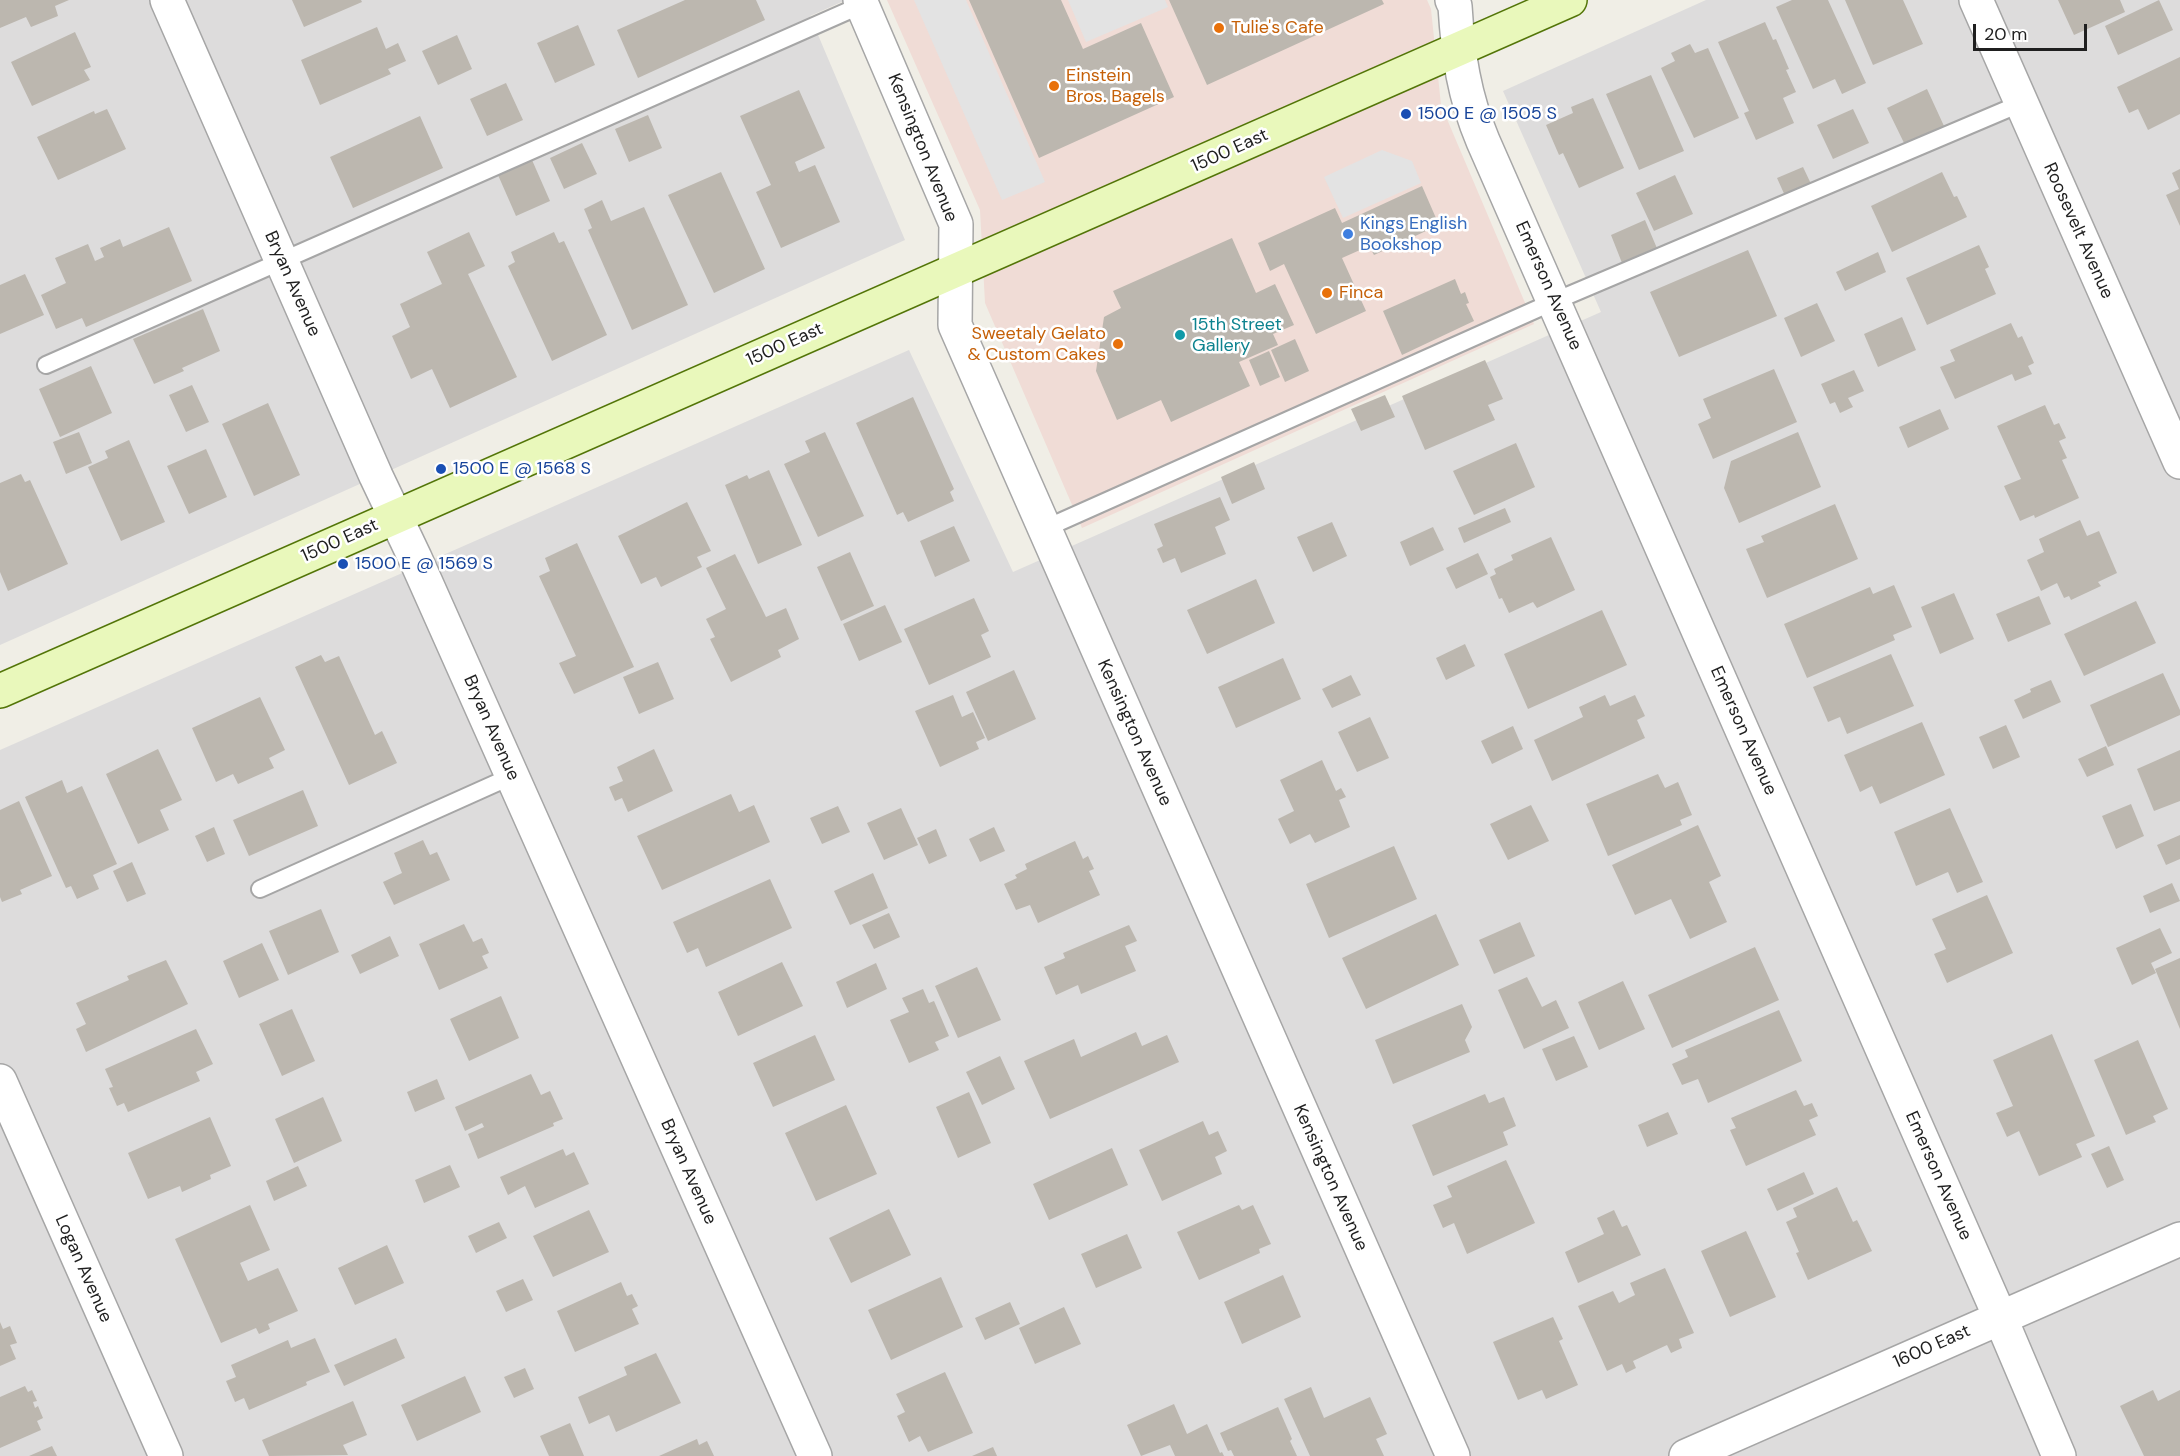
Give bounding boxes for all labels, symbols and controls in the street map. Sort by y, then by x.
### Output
scale bar [1976,12,2090,50]
place label: Tulie's Cafe [1231,17,1324,39]
marker: Tulie's Cafe [1212,21,1226,35]
text: 20 m [1984,22,2027,46]
place label: Einstein Bros. Bagels [1066,65,1165,107]
street label: Kensington Avenue [882,71,962,225]
marker: Einstein Bros. Bagels [1047,79,1061,93]
place label: 1500 E @ 1505 S [1418,103,1557,125]
marker: 1500 E @ 1505 S [1399,107,1413,121]
street label: 1500 East [1188,125,1272,177]
street label: Roosevelt Avenue [2038,160,2118,302]
place label: Kings English Bookshop [1360,213,1467,256]
street label: Emerson Avenue [1510,218,1586,354]
marker: Kings English Bookshop [1341,227,1355,241]
street label: Bryan Avenue [259,228,325,340]
place label: Finca [1339,282,1383,304]
marker: Finca [1320,286,1334,300]
place label: 15th Street Gallery [1192,314,1282,356]
street label: 1500 East [743,319,827,371]
place label: Sweetaly Gelato & Custom Cakes [967,323,1106,366]
marker: 15th Street Gallery [1173,328,1187,342]
marker: Sweetaly Gelato & Custom Cakes [1111,337,1125,351]
place label: 1500 E @ 1568 S [453,458,591,480]
marker: 1500 E @ 1568 S [434,462,448,476]
street label: 1500 East [298,515,382,567]
place label: 1500 E @ 1569 S [355,553,493,575]
marker: 1500 E @ 1569 S [336,557,350,571]
street label: Kensington Avenue [1092,656,1176,810]
street label: Emerson Avenue [1705,663,1781,799]
street label: Bryan Avenue [458,672,524,784]
street label: Kensington Avenue [1288,1101,1372,1255]
street label: Emerson Avenue [1900,1108,1976,1244]
street label: Bryan Avenue [655,1116,721,1228]
street label: Logan Avenue [50,1212,116,1326]
street label: 1600 East [1890,1320,1974,1374]

